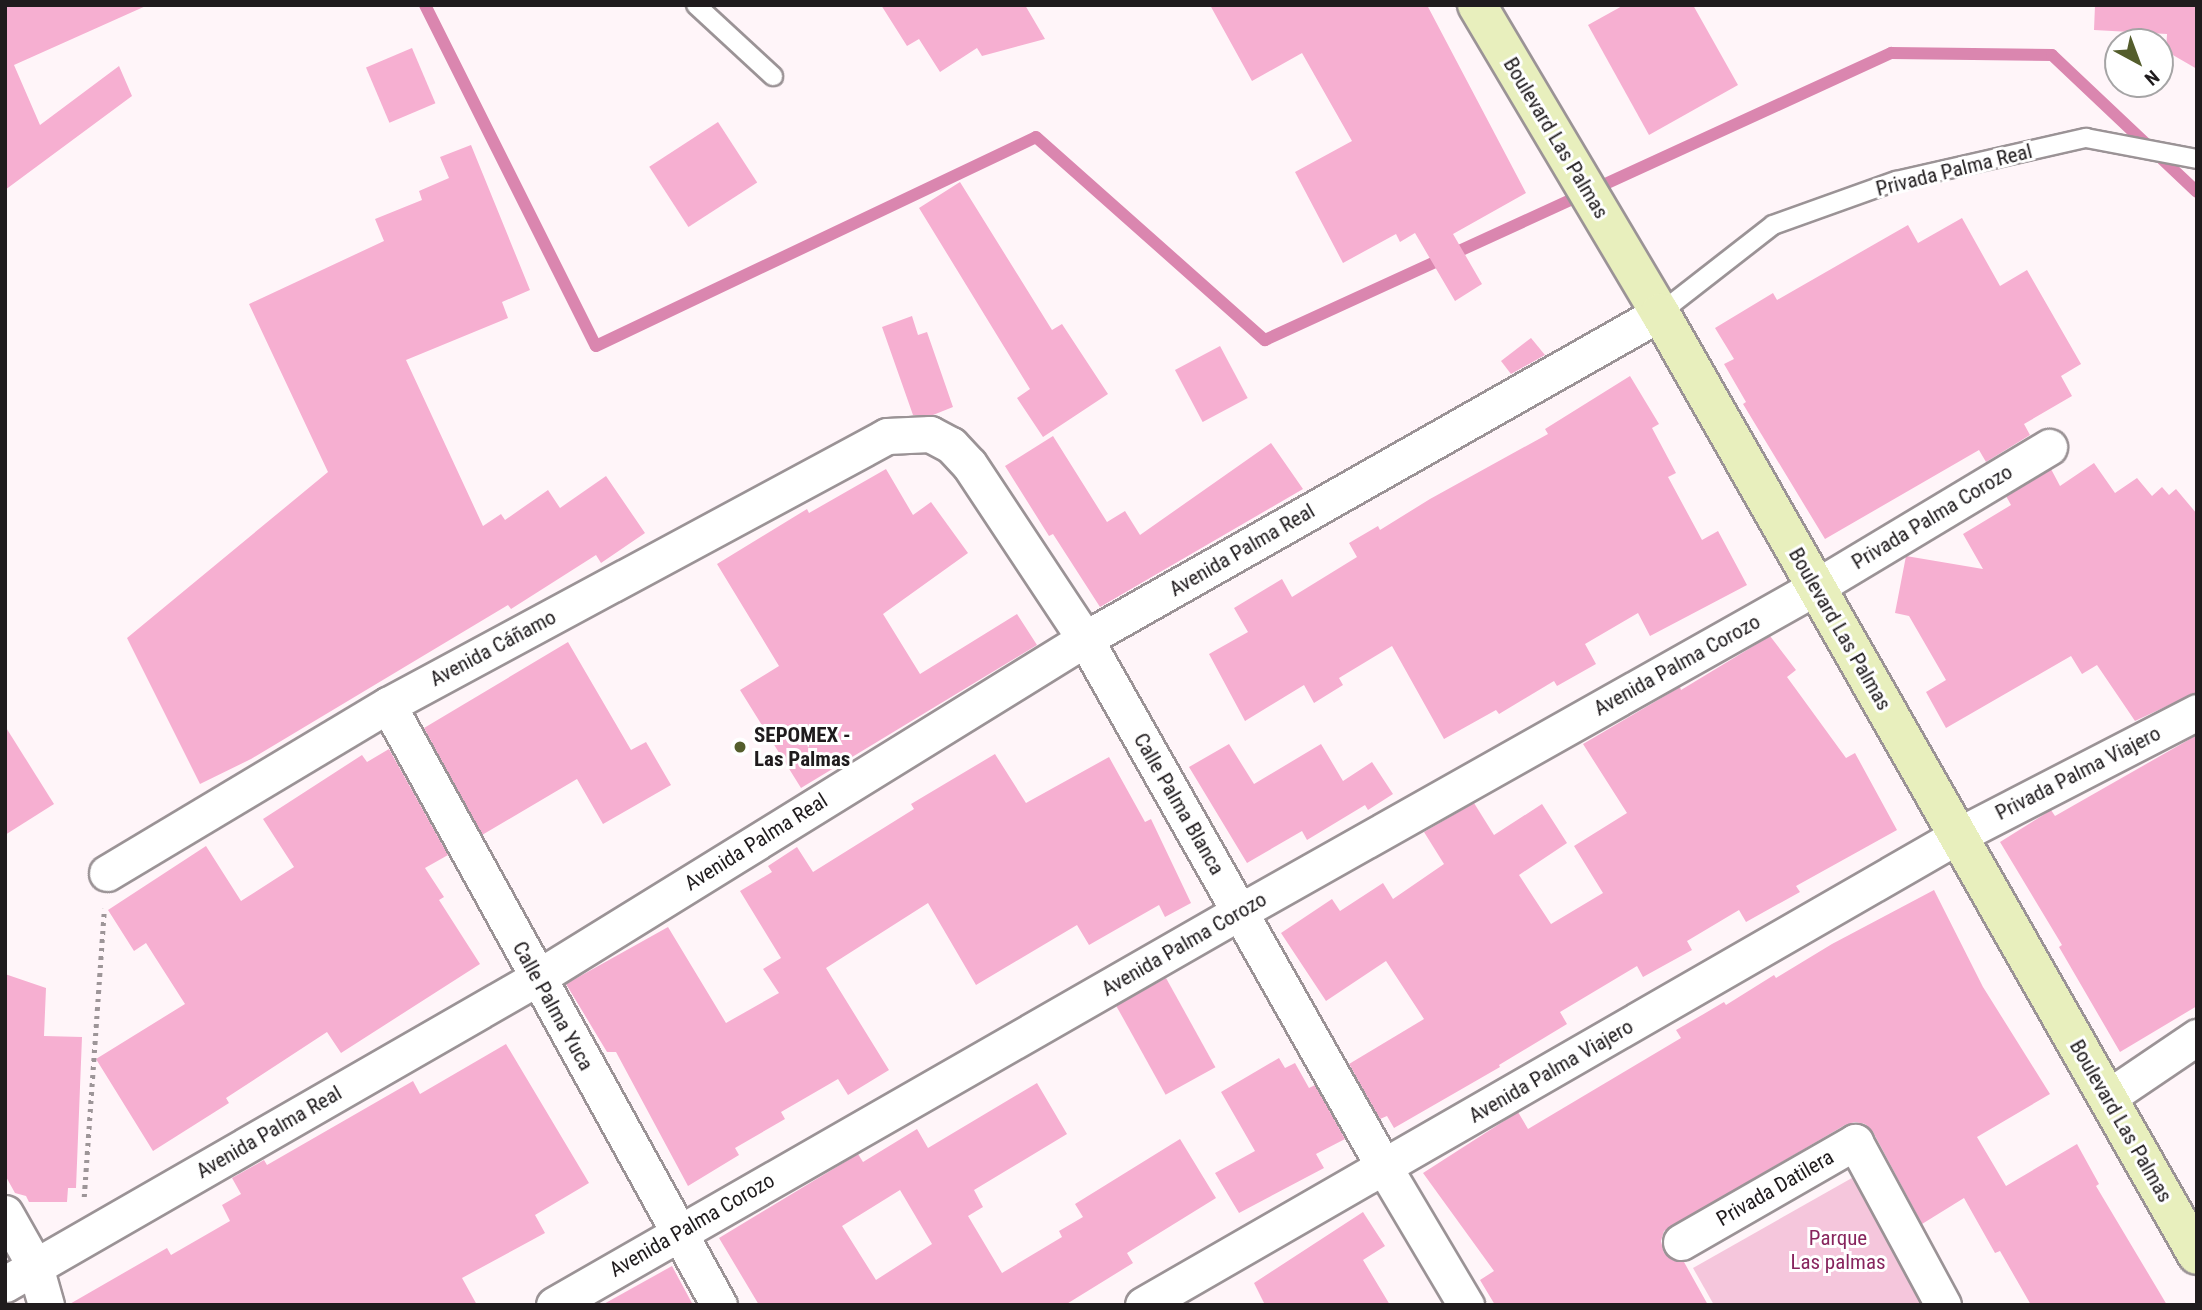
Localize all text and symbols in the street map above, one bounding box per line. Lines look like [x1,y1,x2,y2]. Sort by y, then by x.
north arrow [2104,28,2174,98]
street label: Boulevard Las Palmas [1498,53,1614,223]
text: N [2140,65,2164,90]
street label: Privada Palma Real [1873,138,2035,202]
street label: Privada Palma Corozo [1847,459,2017,575]
street label: Avenida Palma Real [1165,498,1319,602]
street label: Boulevard Las Palmas [1783,543,1897,715]
street label: Avenida Cáñamo [426,604,560,692]
street label: Avenida Palma Corozo [1589,609,1765,721]
street label: Privada Palma Viajero [1991,720,2165,826]
place label: SEPOMEX - Las Palmas [754,722,851,772]
street label: Calle Palma Blanca [1128,729,1230,879]
marker: SEPOMEX - Las Palmas [732,739,748,755]
street label: Avenida Palma Real [680,788,832,896]
street label: Avenida Palma Corozo [1097,887,1271,1001]
street label: Calle Palma Yuca [507,937,599,1075]
street label: Avenida Palma Viajero [1464,1014,1638,1128]
street label: Boulevard Las Palmas [2064,1035,2178,1207]
street label: Avenida Palma Real [192,1080,346,1184]
street label: Privada Datilera [1712,1144,1838,1232]
street label: Avenida Palma Corozo [605,1168,779,1282]
park label: Parque Las palmas [1790,1225,1886,1275]

